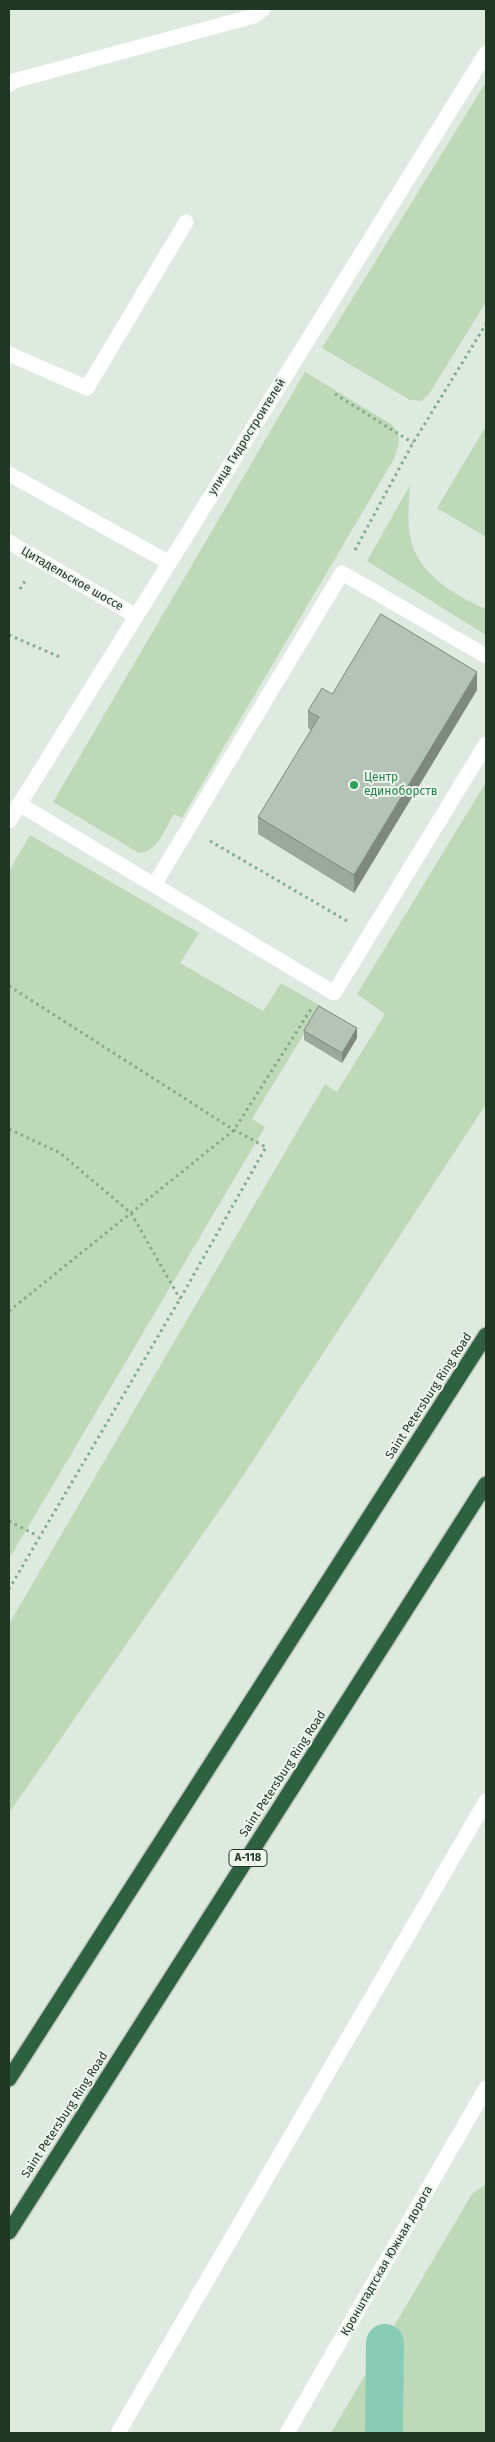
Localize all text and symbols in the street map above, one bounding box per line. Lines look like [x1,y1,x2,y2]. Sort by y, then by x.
street label: улица Гидростроителей [205,376,289,498]
street label: Цитадельское шоссе [18,544,126,614]
place label: Центр единоборств [364,771,437,799]
marker: Центр единоборств [348,779,360,791]
street label: Saint Petersburg Ring Road [383,1330,475,1462]
street label: Saint Petersburg Ring Road [237,1708,329,1840]
road number: А-118 [229,1850,267,1866]
street label: Saint Petersburg Ring Road [19,2049,111,2181]
street label: Кронштадтская Южная дорога [338,2183,436,2339]

